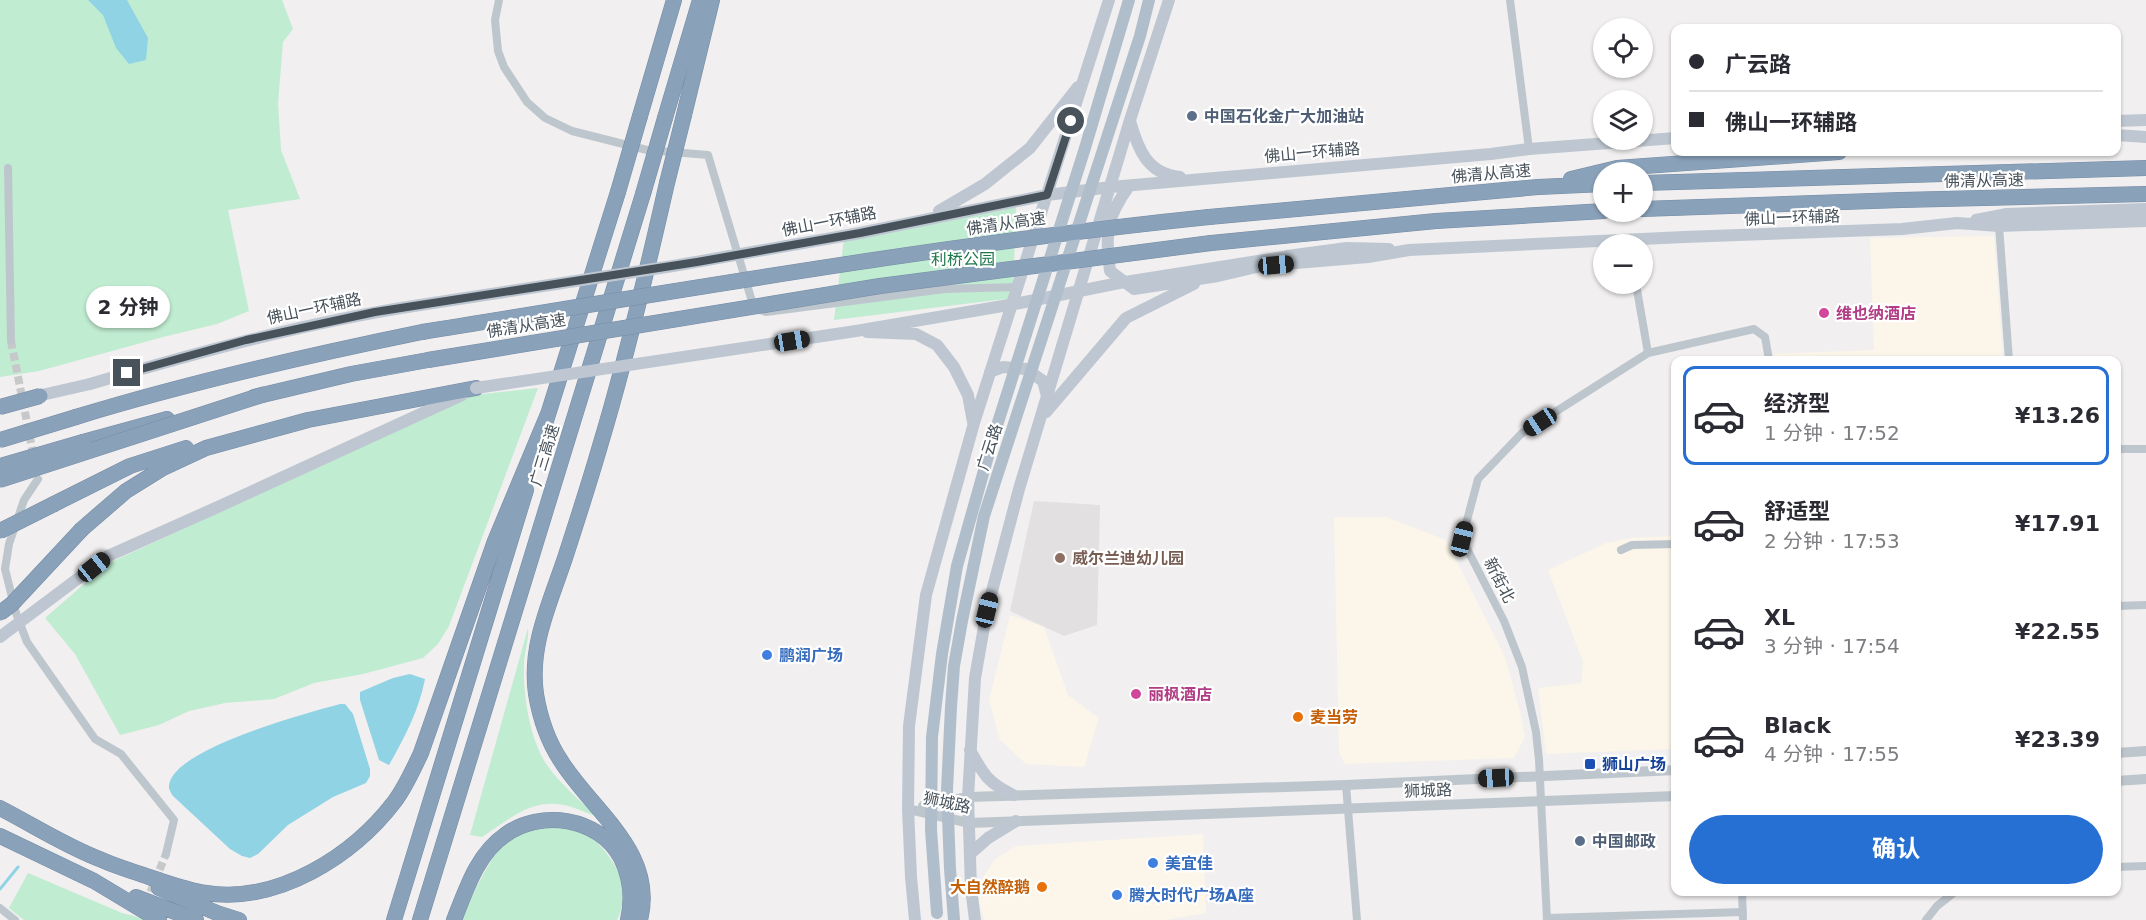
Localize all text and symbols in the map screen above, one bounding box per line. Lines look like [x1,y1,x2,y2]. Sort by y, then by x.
map controls [1593,18,1653,294]
button: locate [1593,18,1653,78]
text: 广云路 [1725,52,1791,77]
button: layers [1593,90,1653,150]
route start [1057,107,1084,134]
place label: 中国石化金广大加油站 [1204,107,1364,126]
marker: 中国石化金广大加油站 [1185,109,1199,123]
text: 佛山一环辅路 [1725,110,1857,135]
street label: 佛山一环辅路 [1263,139,1361,166]
street label: 佛清从高速 [1450,161,1532,186]
button: + [1593,162,1653,222]
street label: 佛清从高速 [1944,170,2024,191]
street label: 佛山一环辅路 [780,203,878,240]
street label: 佛山一环辅路 [1744,206,1840,229]
street label: 佛清从高速 [965,209,1047,238]
button: − [1593,234,1653,294]
park label: 利桥公园 [931,250,995,269]
car [1257,254,1295,276]
callout: 2 分钟 [85,286,169,328]
street label: 佛山一环辅路 [265,289,363,328]
text: 2 分钟 [98,295,158,319]
place label: 维也纳酒店 [1836,304,1916,323]
marker: 维也纳酒店 [1817,306,1831,320]
street label: 佛清从高速 [485,310,567,341]
car [773,329,811,353]
route end [113,359,140,386]
icon: car [1692,389,1746,443]
text: 经济型 [1764,391,1830,416]
text: ¥13.26 [2015,403,2100,428]
car [1520,405,1560,439]
street label: 广云路 [973,421,1006,473]
text: 1 分钟 · 17:52 [1764,421,1900,445]
street label: 广三高速 [526,422,563,489]
icon: car [1692,497,1746,551]
text: 舒适型 [1764,499,1830,524]
text: ¥17.91 [2015,511,2100,536]
car [1449,519,1475,559]
text: 2 分钟 · 17:53 [1764,529,1900,553]
car [74,549,114,585]
place label: 威尔兰迪幼儿园 [1072,549,1184,568]
marker: 威尔兰迪幼儿园 [1053,551,1067,565]
street label: 新街北 [1480,555,1519,606]
car [974,590,1000,630]
icon: car [1692,605,1746,659]
text: XL [1764,605,1795,630]
text: ¥22.55 [2015,619,2100,644]
text: 3 分钟 · 17:54 [1764,634,1900,658]
place label: 鹏润广场 [779,646,843,665]
marker: 鹏润广场 [760,648,774,662]
place label: 丽枫酒店 [1148,685,1212,704]
marker: 丽枫酒店 [1129,687,1143,701]
place label: 麦当劳 [1310,708,1358,727]
marker: 麦当劳 [1291,710,1305,724]
icon: car [1692,713,1746,767]
text: Black [1764,713,1831,738]
text: ¥23.39 [2015,727,2100,752]
text: 4 分钟 · 17:55 [1764,742,1900,766]
place label: 狮山广场 [1602,755,1666,774]
marker: 狮山广场 [1583,757,1597,771]
car [1478,768,1514,788]
street label: 狮城路 [1404,780,1452,801]
street label: 狮城路 [921,788,972,817]
button: 确认 [1689,815,2103,884]
place label: 中国邮政 [1592,832,1656,851]
marker: 中国邮政 [1573,834,1587,848]
place label: 美宜佳 [1165,854,1213,873]
marker: 美宜佳 [1146,856,1160,870]
place label: 大自然醉鹅 [950,878,1030,897]
marker: 大自然醉鹅 [1035,880,1049,894]
place label: 腾大时代广场A座 [1129,886,1253,905]
marker: 腾大时代广场A座 [1110,888,1124,902]

